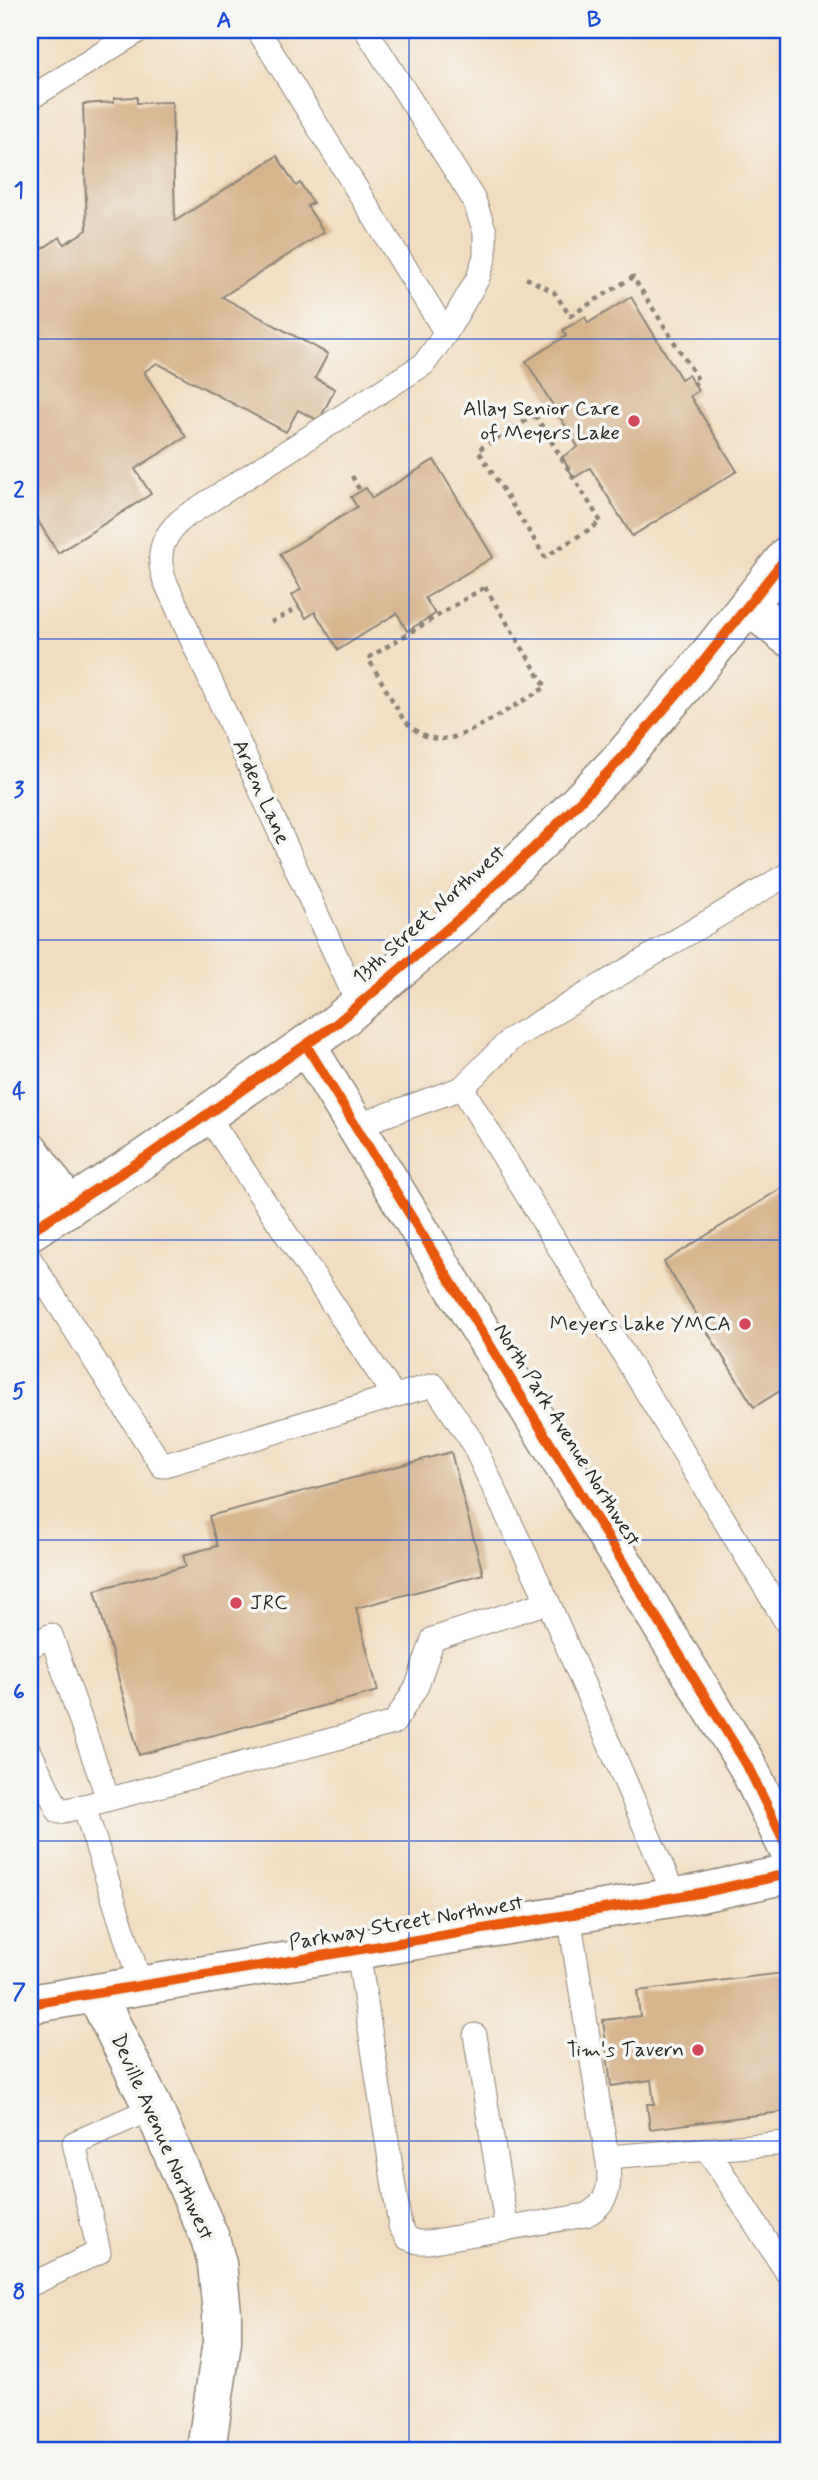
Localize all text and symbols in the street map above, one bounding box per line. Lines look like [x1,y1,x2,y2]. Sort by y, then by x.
text: A [216,6,232,36]
text: B [587,6,602,36]
text: 1 [14,176,24,206]
place label: Allay Senior Care of Meyers Lake [463,395,620,447]
marker: Allay Senior Care of Meyers Lake [626,413,642,429]
text: 2 [13,476,25,506]
street label: Arden Lane [225,735,297,849]
text: 3 [14,776,25,806]
street label: 13th Street Northwest [347,839,512,991]
text: 4 [12,1077,26,1107]
place label: Meyers Lake YMCA [550,1310,731,1338]
marker: Meyers Lake YMCA [737,1316,753,1332]
street label: North Park Avenue Northwest [487,1318,647,1552]
text: 5 [12,1377,26,1407]
place label: JRC [250,1589,288,1617]
marker: JRC [228,1595,244,1611]
text: 6 [13,1678,25,1708]
street label: Parkway Street Northwest [287,1889,526,1957]
text: 7 [12,1978,26,2008]
street label: Deville Avenue Northwest [104,2029,220,2245]
place label: Tim's Tavern [567,2036,684,2064]
marker: Tim's Tavern [690,2042,706,2058]
text: 8 [13,2278,25,2308]

